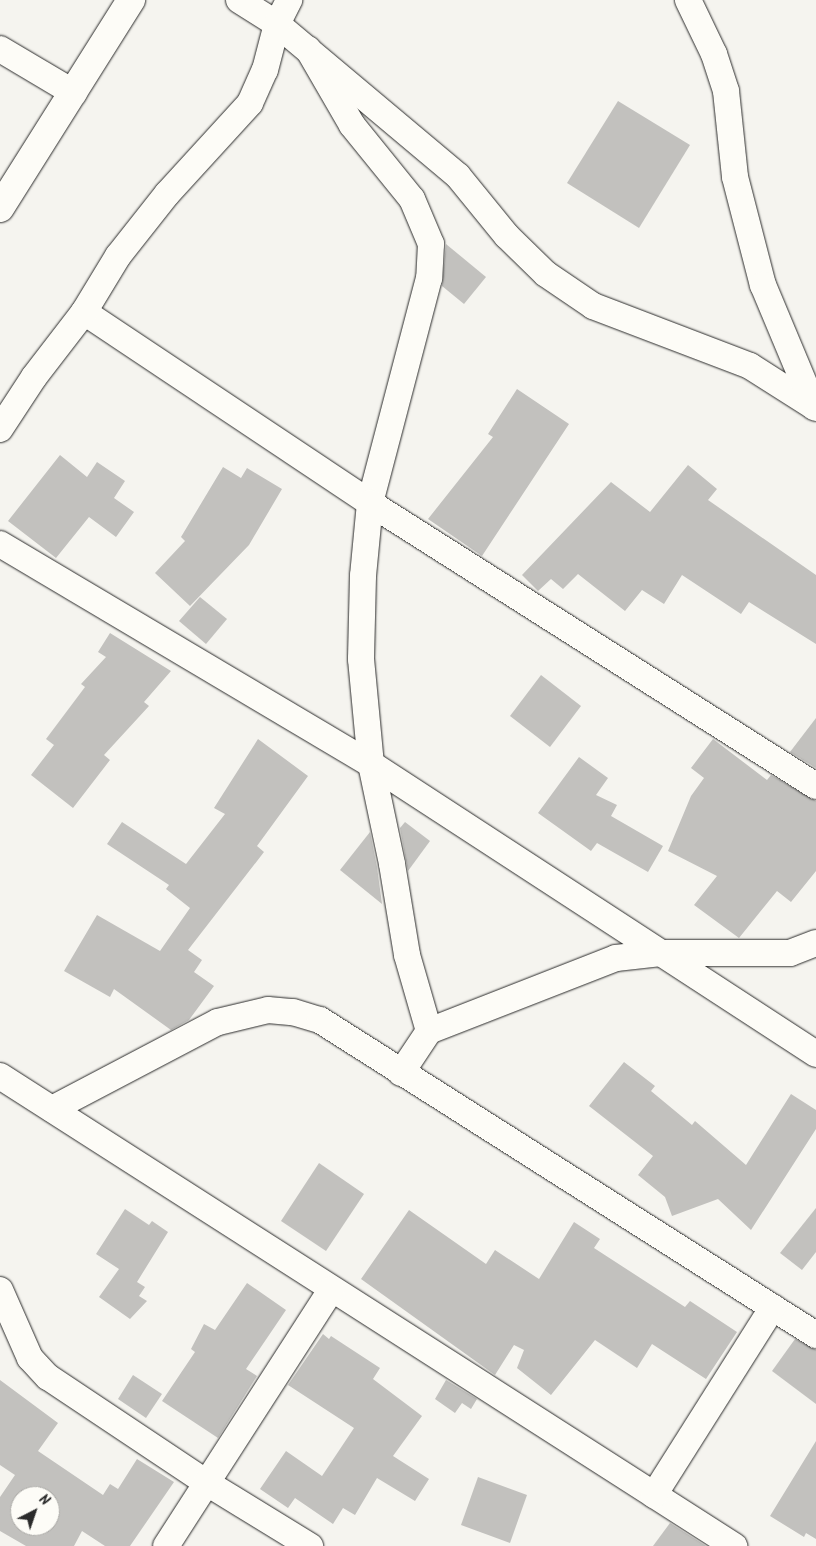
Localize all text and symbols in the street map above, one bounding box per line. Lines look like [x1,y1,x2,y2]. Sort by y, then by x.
north arrow [10,1486,60,1536]
text: N [34,1489,55,1512]

